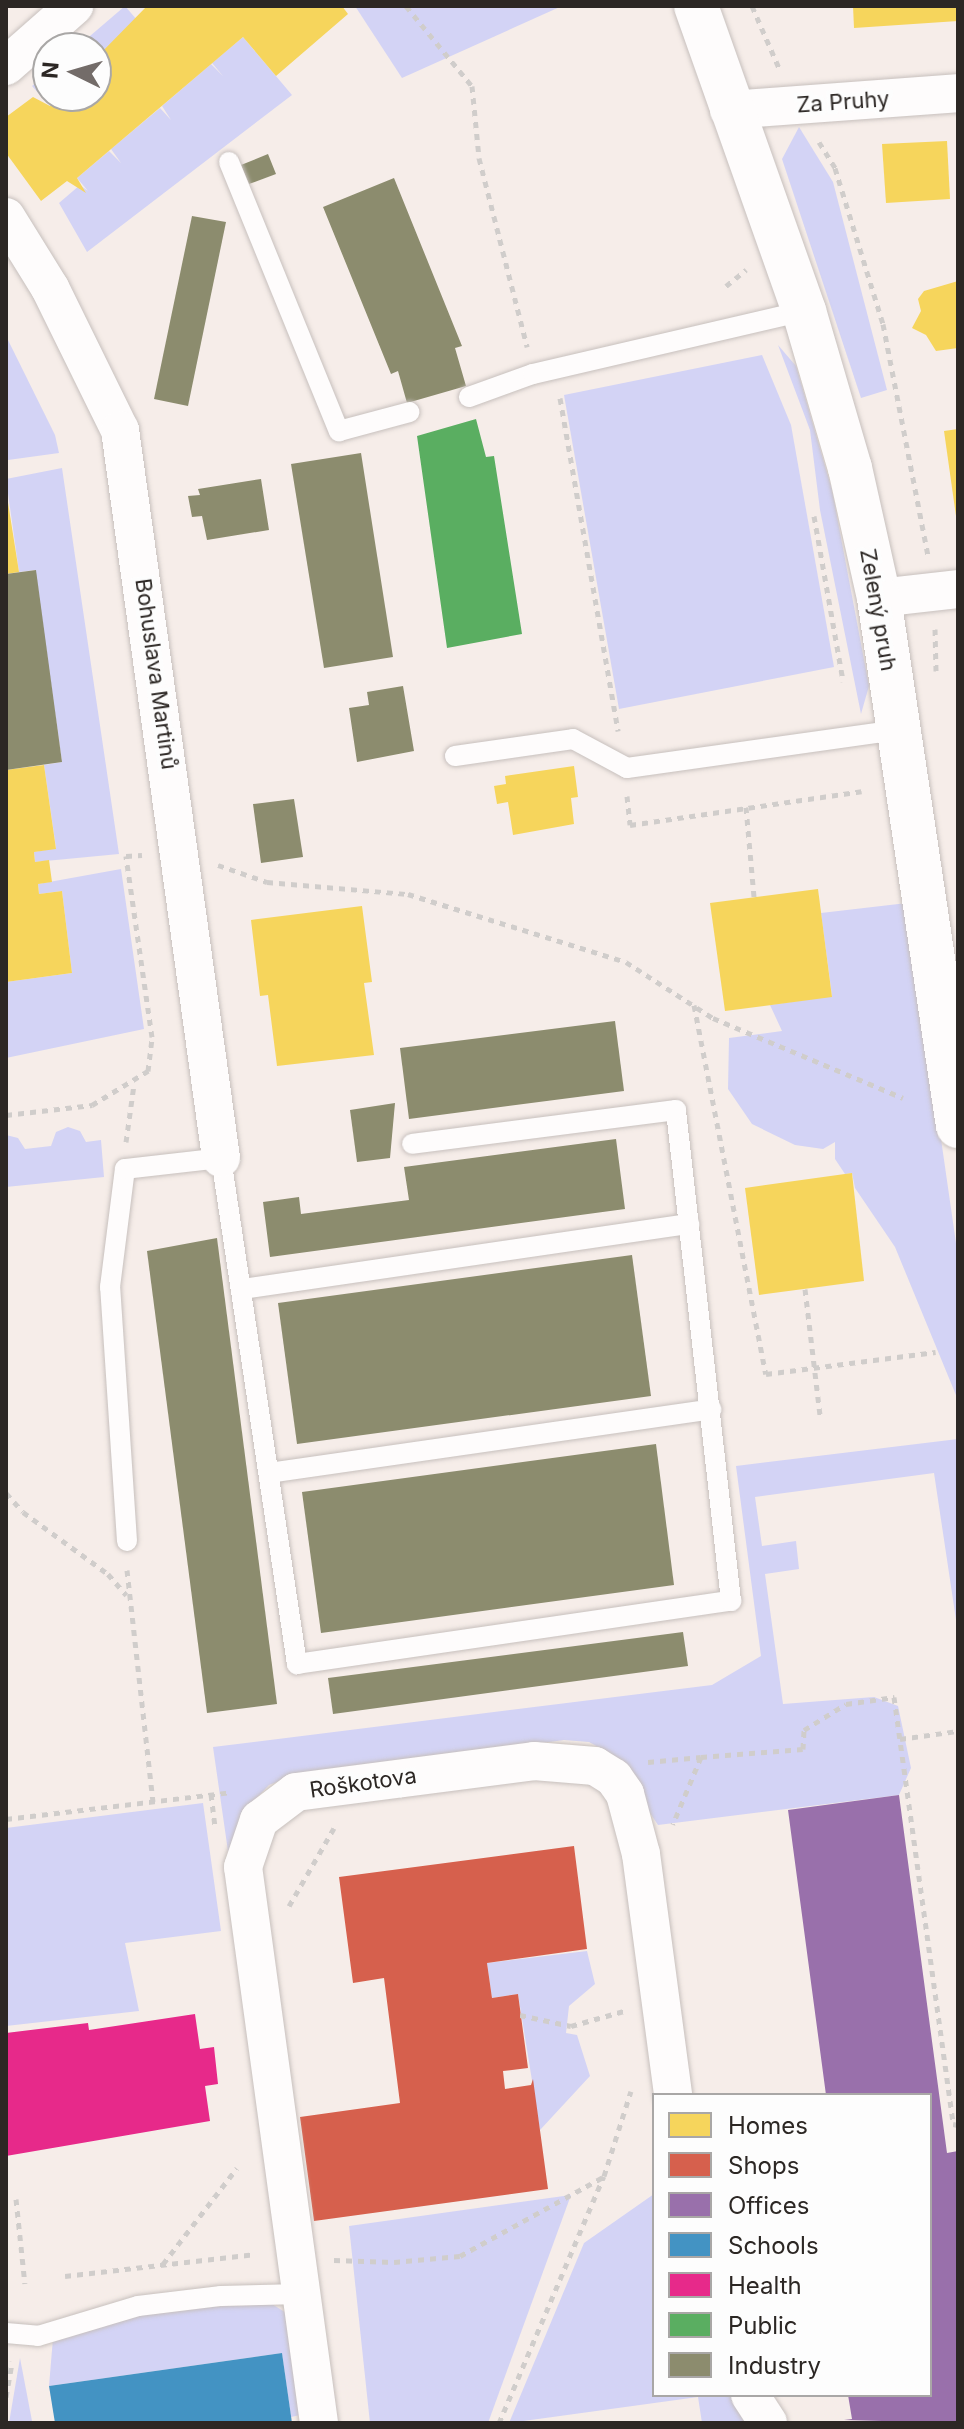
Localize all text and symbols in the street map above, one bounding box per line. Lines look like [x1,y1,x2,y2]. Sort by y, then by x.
north arrow [32,32,112,112]
text: N [36,61,64,80]
street label: Za Pruhy [796,86,890,118]
street label: Zelený pruh [854,547,902,673]
street label: Bohuslava Martinů [130,577,182,771]
street label: Roškotova [308,1762,418,1804]
legend [652,2093,932,2397]
text: Homes [728,2111,808,2140]
text: Shops [728,2151,799,2180]
text: Offices [728,2191,809,2220]
text: Schools [728,2231,819,2260]
text: Health [728,2271,802,2300]
text: Public [728,2311,798,2340]
text: Industry [728,2351,821,2380]

